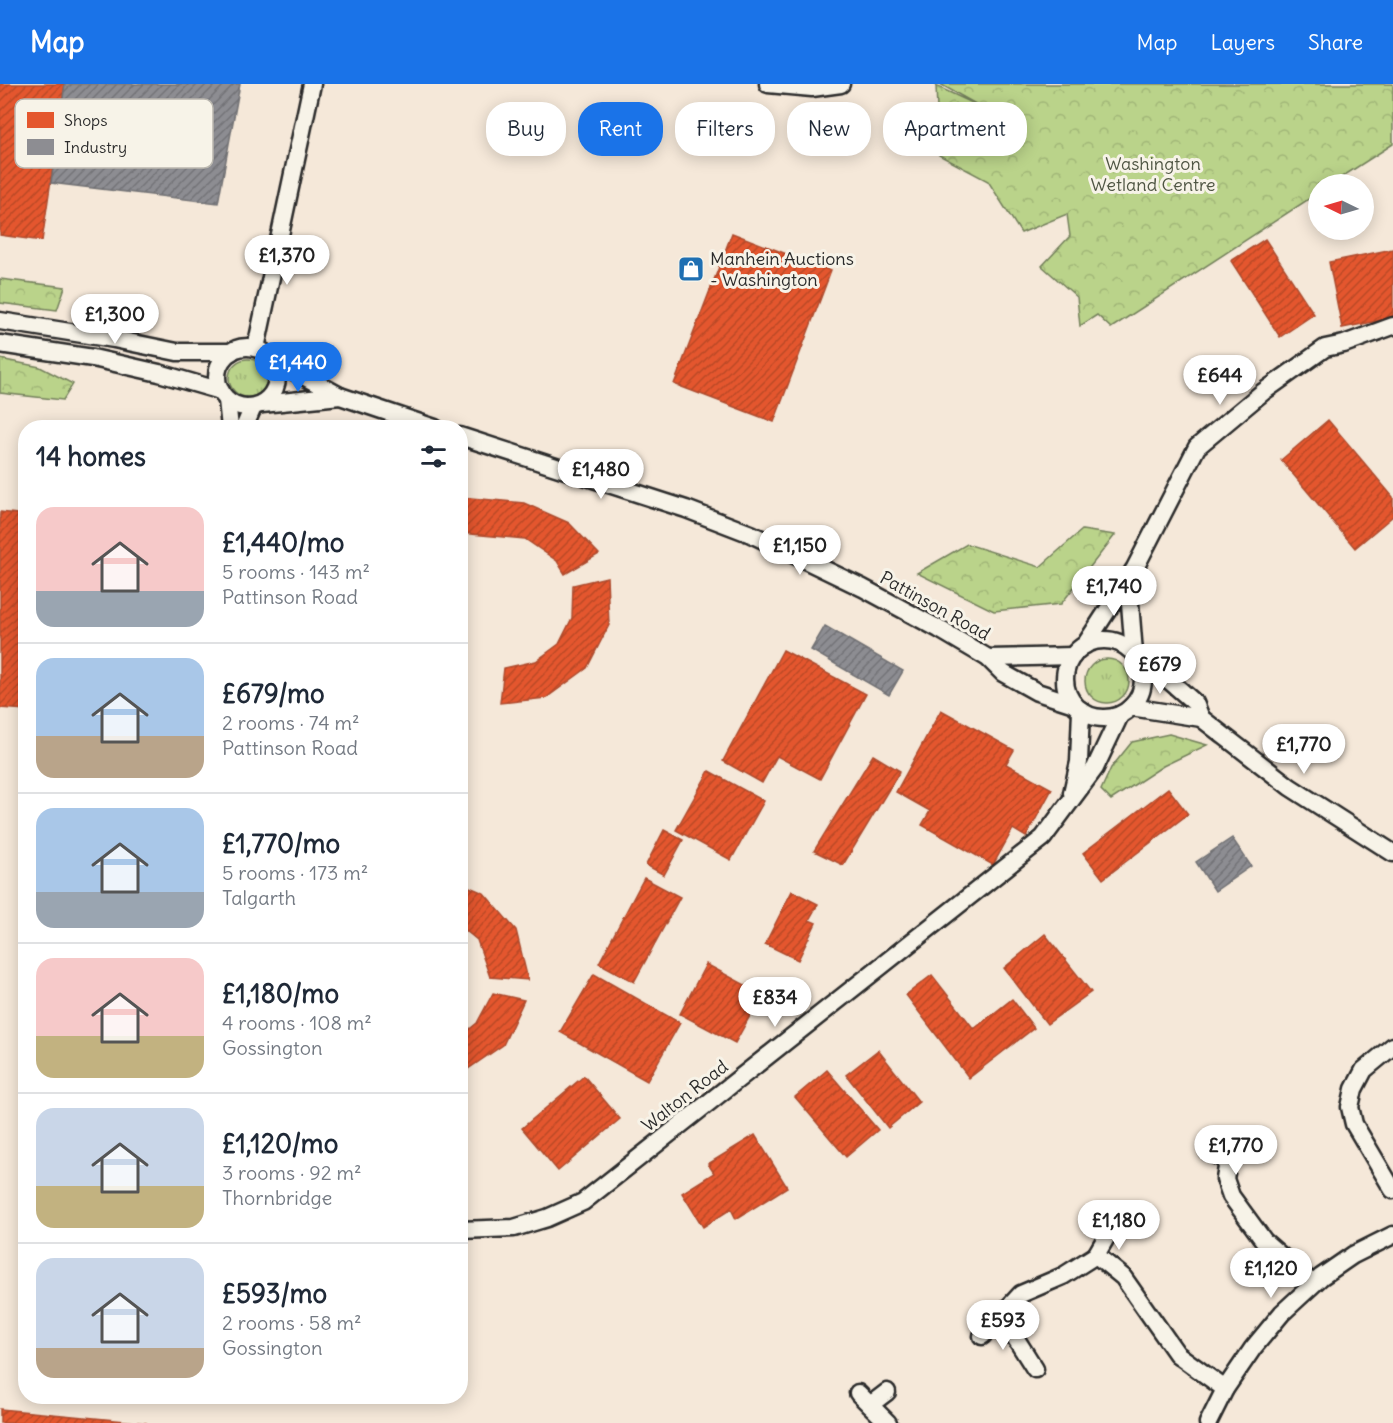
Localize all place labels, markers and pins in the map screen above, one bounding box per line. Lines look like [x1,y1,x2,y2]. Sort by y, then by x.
pin: £1,370 [238,235,336,286]
place label: Manhein Auctions - Washington [710,247,854,291]
shop icon: Manhein Auctions - Washington [676,254,706,284]
pin: £1,300 [66,294,164,345]
pin: £1,440 [249,342,347,393]
pin: £644 [1184,355,1256,406]
pin: £1,480 [552,449,650,500]
pin: £1,150 [751,525,849,576]
pin: £1,740 [1065,566,1163,617]
pin: £679 [1124,644,1196,695]
pin: £1,770 [1255,724,1353,775]
pin: £834 [739,977,811,1028]
pin: £1,770 [1187,1125,1285,1176]
pin: £1,180 [1070,1200,1168,1251]
pin: £1,120 [1222,1248,1320,1299]
pin: £593 [967,1300,1039,1351]

